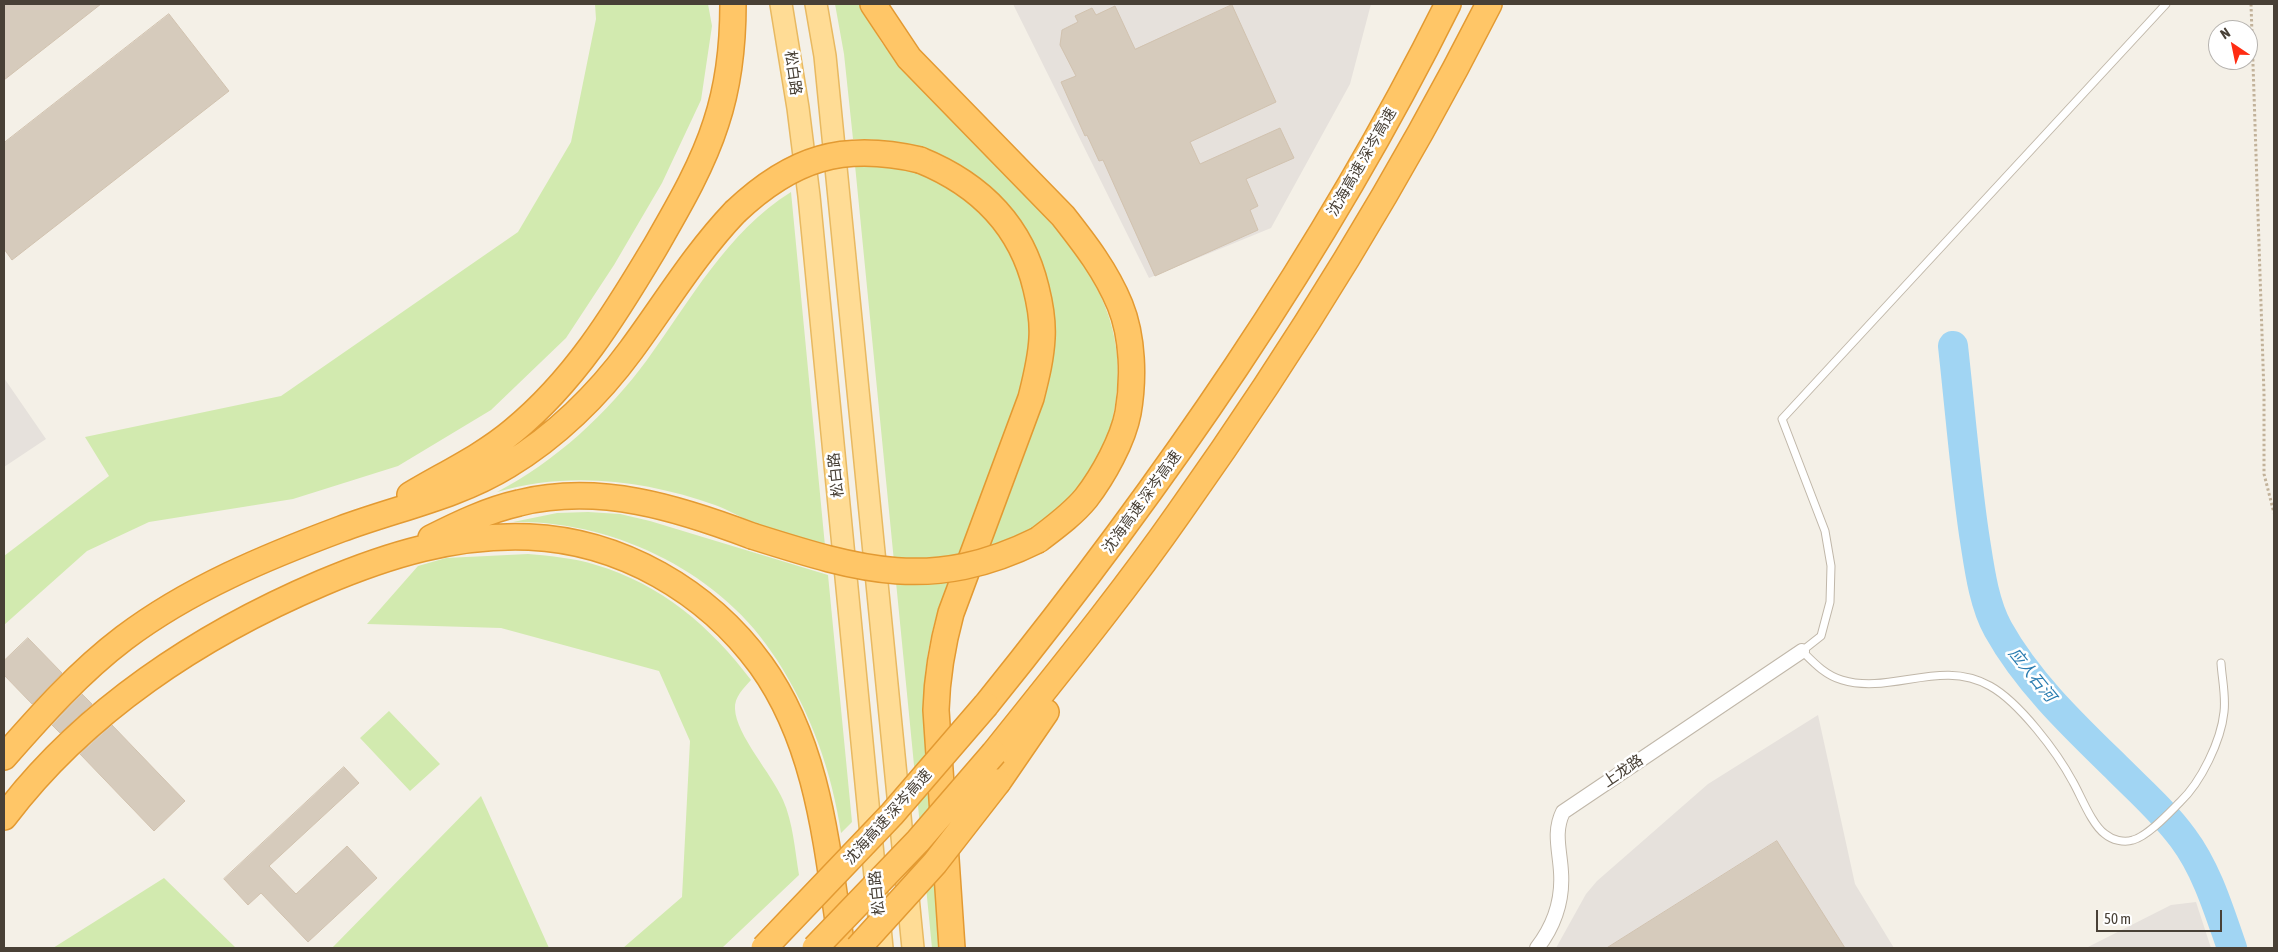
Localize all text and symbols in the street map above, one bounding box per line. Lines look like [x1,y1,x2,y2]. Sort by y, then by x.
north arrow [2208,20,2258,70]
text: N [2217,24,2233,42]
street label: 松白路 [781,49,805,97]
street label: 沈海高速 深岑高速 [1324,105,1400,219]
street label: 沈海高速 深岑高速 [1099,447,1185,557]
street label: 松白路 [825,452,847,498]
water label: 应人石河 [2004,644,2060,706]
street label: 上龙路 [1599,751,1647,791]
street label: 沈海高速 深岑高速 [840,766,936,868]
street label: 松白路 [866,870,888,916]
scale bar [2098,900,2224,932]
text: 50 m [2104,910,2131,927]

